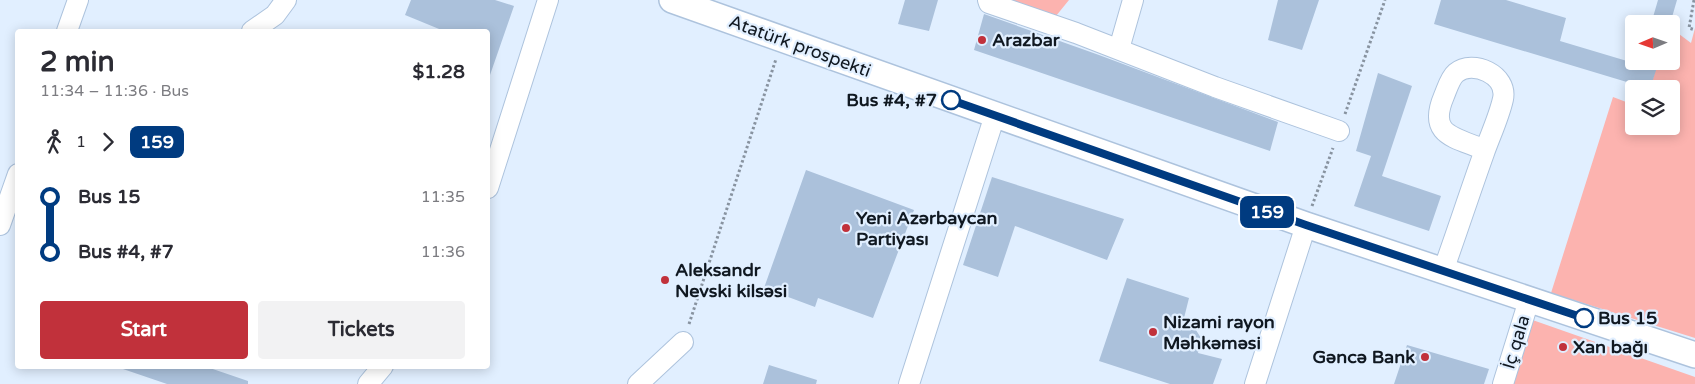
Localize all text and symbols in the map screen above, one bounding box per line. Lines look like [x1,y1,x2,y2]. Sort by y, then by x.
street label: Atatürk prospekti [726,10,874,82]
north arrow [1625,15,1680,70]
map controls [1625,15,1680,135]
place label: Arazbar [992,29,1061,51]
marker: Arazbar [976,34,988,46]
text: 2 min [40,45,115,79]
text: $1.28 [413,61,465,83]
button: layers [1625,80,1680,135]
text: 11:34 – 11:36 · Bus [40,81,189,101]
place label: Bus #4, #7 [846,89,937,111]
marker: Bus #4, #7 [941,90,961,110]
icon: walk [40,128,68,156]
icon: forward [94,128,122,156]
text: 159 [140,131,174,153]
text: 1 [76,132,86,152]
text: Bus 15 [78,186,141,208]
text: 11:35 [421,187,465,207]
line badge: 159 [1238,196,1296,228]
text: 159 [1250,201,1284,223]
place label: Yeni Azərbaycan Partiyası [856,207,997,250]
marker: Yeni Azərbaycan Partiyası [840,222,852,234]
text: Bus #4, #7 [78,241,174,263]
text: 11:36 [421,242,465,262]
place label: Aleksandr Nevski kilsəsi [675,259,787,302]
marker: Aleksandr Nevski kilsəsi [659,274,671,286]
button: Start [40,301,248,359]
button: Tickets [258,301,465,359]
place label: Bus 15 [1598,307,1657,329]
marker: Bus 15 [1574,308,1594,328]
place label: Nizami rayon Məhkəməsi [1163,311,1275,354]
street label: İç qala [1497,312,1535,372]
marker: Nizami rayon Məhkəməsi [1147,326,1159,338]
place label: Xan bağı [1573,336,1648,358]
marker: Xan bağı [1557,341,1569,353]
place label: Gəncə Bank [1312,346,1415,368]
marker: Gəncə Bank [1419,351,1431,363]

